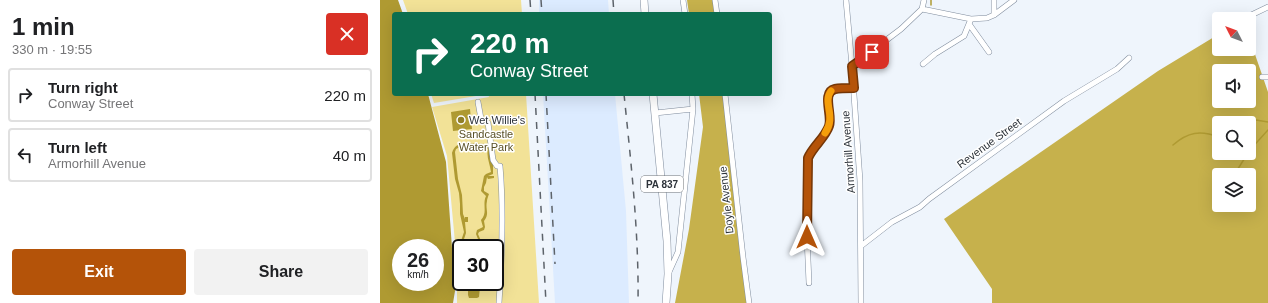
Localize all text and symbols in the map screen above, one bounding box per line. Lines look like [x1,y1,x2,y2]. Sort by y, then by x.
north arrow [1212,12,1256,56]
map controls [1212,12,1256,212]
text: 1 min [12,13,75,40]
button: close [326,13,368,55]
icon: right [404,28,456,80]
text: 220 m [470,28,549,59]
pin [855,35,889,69]
icon: arrive [861,41,883,63]
text: 330 m · 19:55 [12,42,92,57]
text: Conway Street [470,61,588,81]
button: sound [1212,64,1256,108]
text: Turn right [48,79,118,96]
icon: right [14,84,36,106]
text: 220 m [324,87,366,104]
text: Conway Street [48,96,133,111]
street label: Armorhill Avenue [839,110,857,194]
place label: Wet Willie's [469,114,526,126]
marker: Wet Willie's [456,115,466,125]
street label: Revenue Street [955,116,1023,170]
button: search [1212,116,1256,160]
park label: Sandcastle Water Park [459,128,514,153]
text: Turn left [48,139,107,156]
icon: left [14,144,36,166]
text: 40 m [333,147,366,164]
text: Armorhill Avenue [48,156,146,171]
street label: Doyle Avenue [716,166,736,234]
button: layers [1212,168,1256,212]
road number: PA 837 [641,176,683,192]
position arrow [786,216,828,258]
speed limit sign: 30 [452,239,504,291]
button: Exit [12,249,186,295]
button: Share [194,249,368,295]
text: 26 [407,249,429,271]
text: km/h [407,269,429,280]

